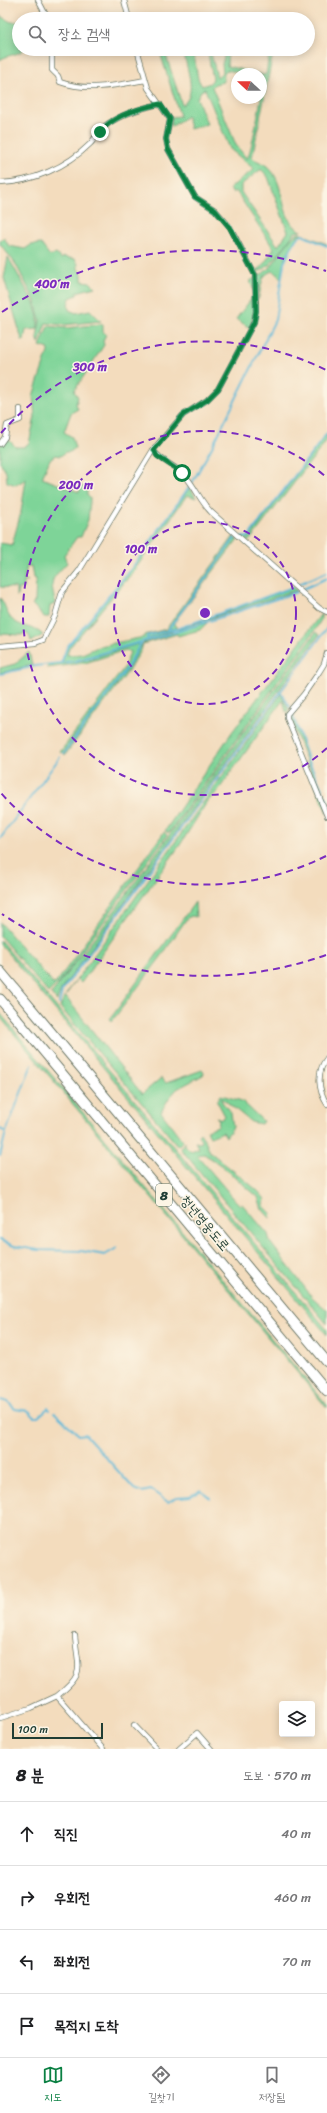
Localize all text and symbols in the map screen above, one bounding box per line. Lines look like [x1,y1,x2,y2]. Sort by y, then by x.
search box [12,12,315,56]
text: 장소 검색 [58,21,110,47]
icon: search [26,23,48,45]
north arrow [231,68,267,104]
route end [91,123,109,141]
text: 400 m [33,273,70,295]
text: 300 m [72,356,108,378]
route start [173,464,191,482]
text: 200 m [58,474,94,496]
text: 100 m [125,538,158,560]
centre of rings [198,606,212,620]
road number: 8 [156,1184,172,1206]
street label: 청년영웅도로 [174,1189,236,1257]
map controls [279,1701,315,1737]
button: layers [279,1701,315,1737]
text: 100 m [18,1720,48,1739]
scale bar [12,1721,103,1740]
text: 8 분 [16,1760,44,1790]
text: 도보 · 570 m [243,1764,311,1787]
text: 직진 [54,1821,78,1847]
text: 40 m [281,1822,311,1845]
icon: ahead [16,1823,38,1845]
text: 우회전 [54,1885,90,1911]
text: 460 m [274,1886,311,1909]
icon: right [16,1887,38,1909]
text: 좌회전 [54,1949,90,1975]
text: 70 m [282,1950,311,1973]
icon: left [16,1951,38,1973]
text: 목적지 도착 [54,2013,118,2039]
icon: arrive [16,2015,38,2037]
tab: 지도 [42,2064,64,2107]
tab: 길찾기 [148,2064,174,2107]
tab: 저장됨 [258,2064,285,2107]

